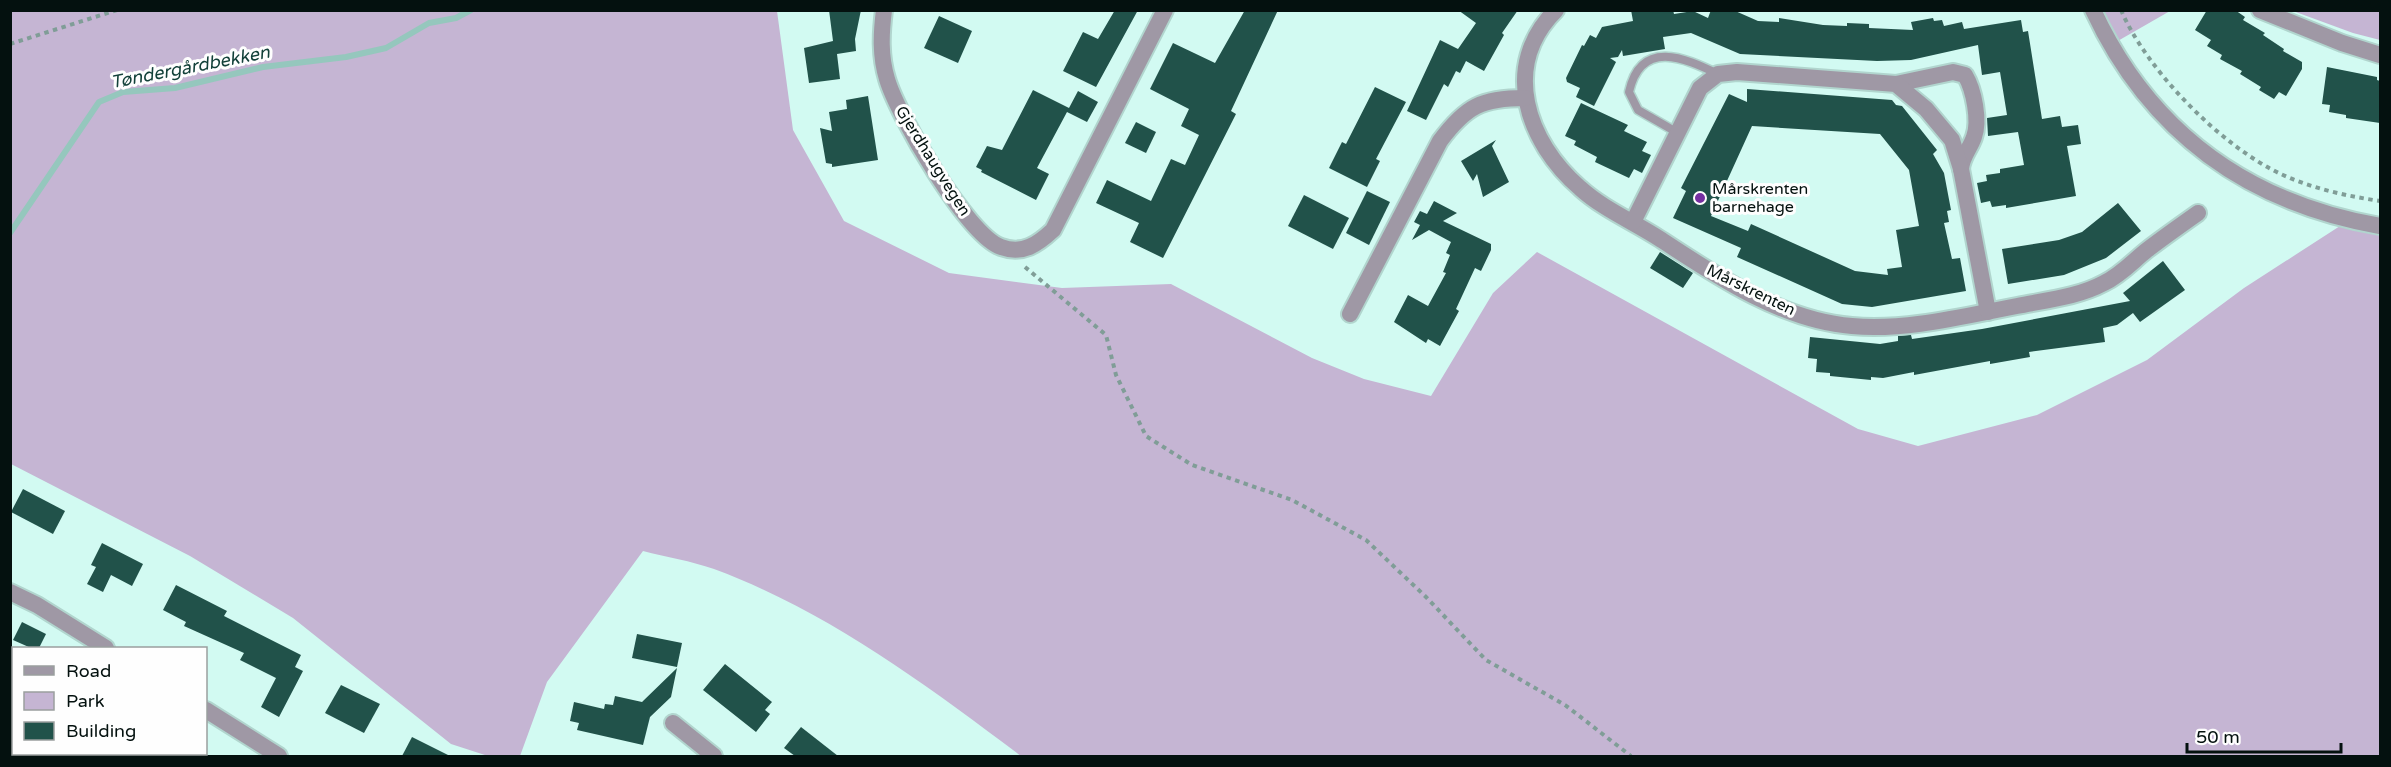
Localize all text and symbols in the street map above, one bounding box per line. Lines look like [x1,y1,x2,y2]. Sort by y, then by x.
water label: Tøndergårdbekken [109,41,272,93]
street label: Gjerdhaugvegen [891,102,975,220]
place label: Mårskrenten barnehage [1712,179,1808,217]
marker: Mårskrenten barnehage [1693,191,1707,205]
street label: Mårskrenten [1703,260,1799,320]
legend [12,647,207,755]
text: Road [66,660,111,682]
text: Park [66,690,105,712]
scale bar [2187,716,2342,754]
text: Building [66,720,136,742]
text: 50 m [2196,726,2240,748]

